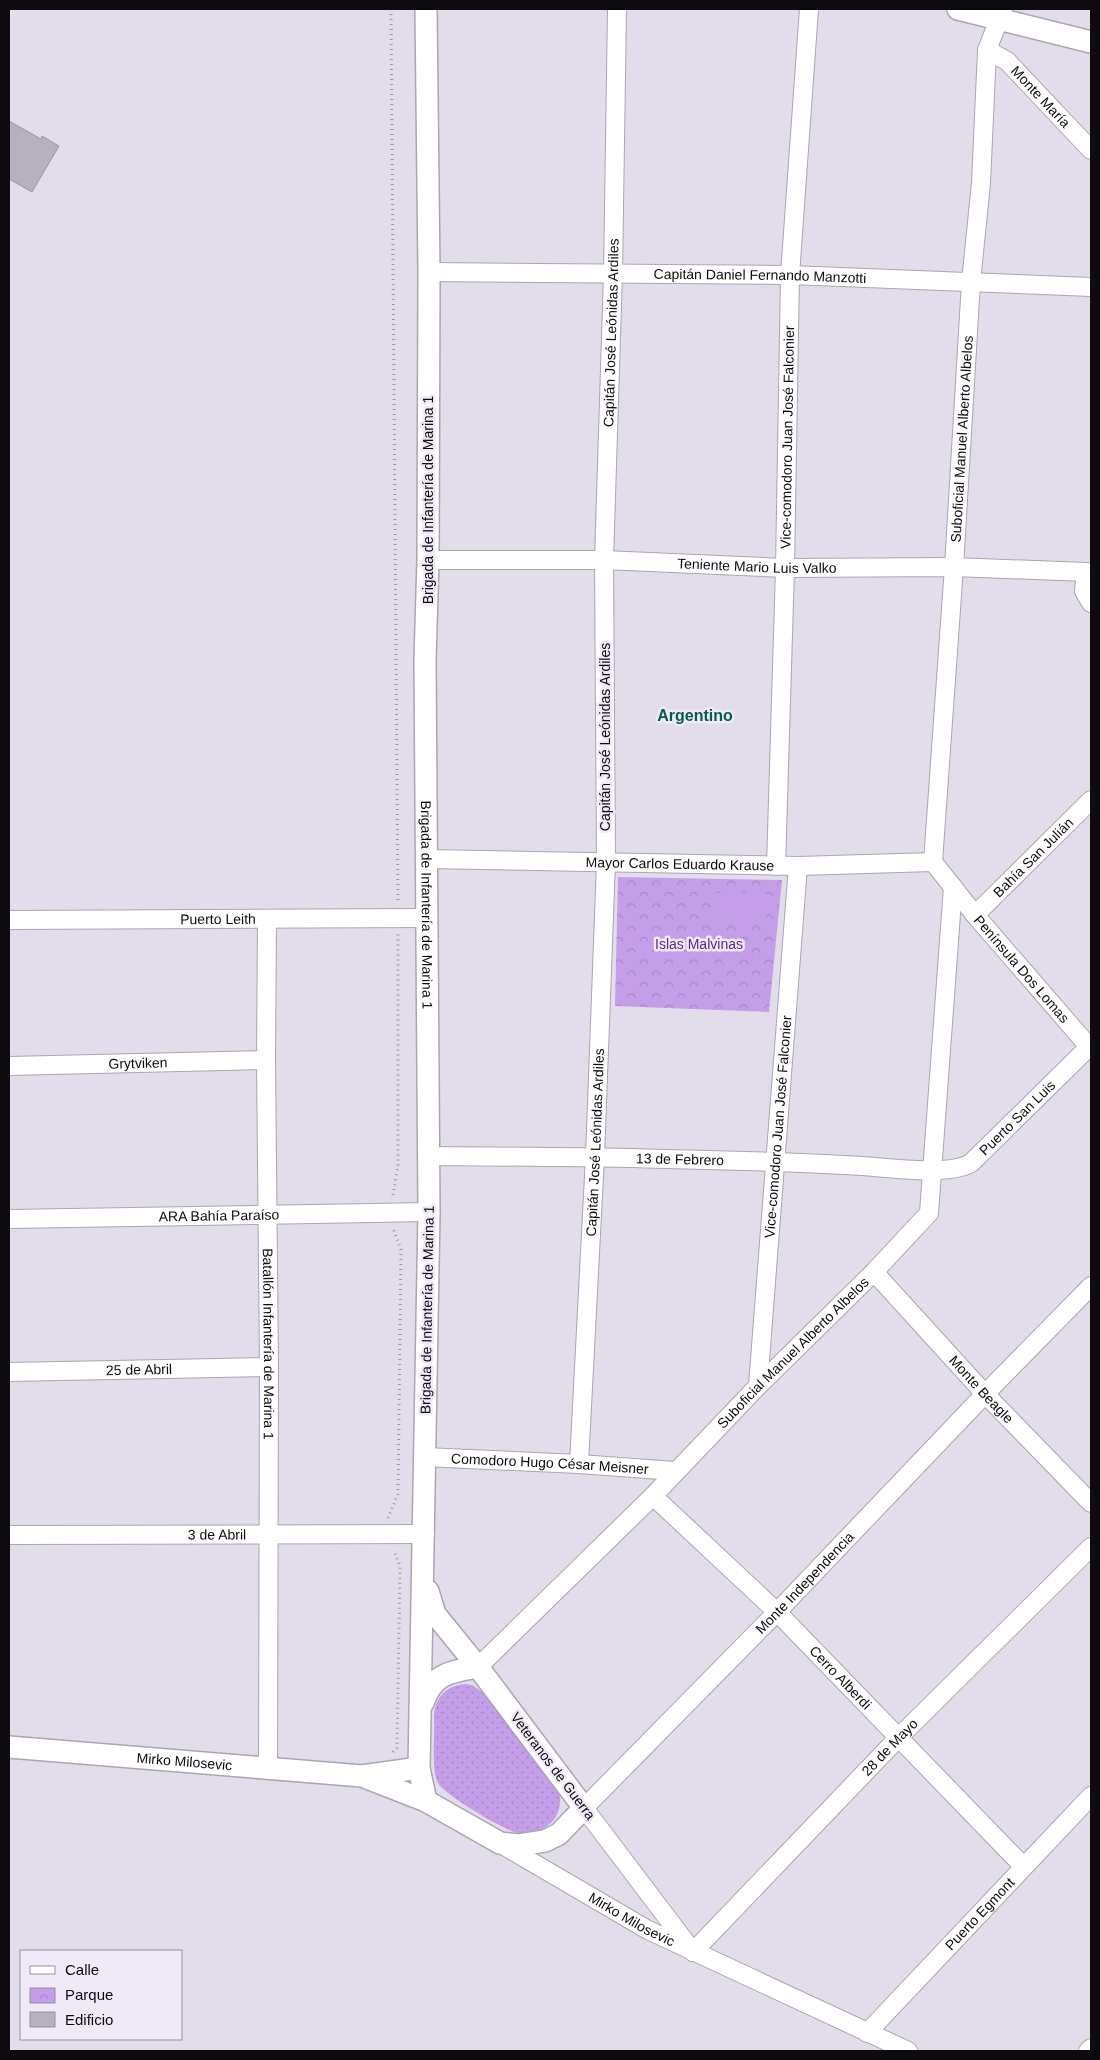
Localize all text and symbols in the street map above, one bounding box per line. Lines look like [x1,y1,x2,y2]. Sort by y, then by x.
street label: Monte María [1008,63,1074,131]
street label: Capitán José Leónidas Ardiles [600,238,622,427]
street label: Capitán Daniel Fernando Manzotti [654,266,867,286]
street label: Vice-comodoro Juan José Falconier [777,325,797,549]
street label: Suboficial Manuel Alberto Albelos [947,335,976,543]
street label: Brigada de Infantería de Marina 1 [420,395,436,604]
street label: Teniente Mario Luis Valko [677,555,837,576]
street label: Capitán José Leónidas Ardiles [597,643,613,831]
district label: Argentino [657,707,733,724]
street label: Brigada de Infantería de Marina 1 [418,800,436,1010]
street label: Bahía San Julián [990,814,1076,900]
street label: Mayor Carlos Eduardo Krause [586,854,775,874]
street label: Puerto Leith [180,911,256,927]
street label: Península Dos Lomas [971,912,1073,1026]
park label: Islas Malvinas [655,936,743,952]
street label: Vice-comodoro Juan José Falconier [761,1014,795,1239]
street label: Capitán José Leónidas Ardiles [583,1048,607,1237]
street label: Grytviken [108,1054,168,1072]
street label: Puerto San Luis [976,1077,1058,1158]
street label: 13 de Febrero [636,1150,724,1168]
street label: Brigada de Infantería de Marina 1 [417,1205,437,1414]
street label: ARA Bahía Paraíso [158,1206,280,1225]
street label: Batallón Infantería de Marina 1 [260,1248,277,1440]
street label: Suboficial Manuel Alberto Albelos [714,1274,872,1432]
street label: Monte Beagle [946,1352,1017,1426]
street label: 25 de Abril [106,1361,172,1378]
street label: Comodoro Hugo César Meisner [451,1450,650,1477]
street label: 3 de Abril [188,1526,246,1543]
street label: Monte Independencia [752,1528,857,1637]
street label: Cerro Alberdi [806,1643,875,1712]
street label: Veteranos de Guerra [507,1709,599,1823]
street label: 28 de Mayo [858,1715,921,1779]
street label: Mirko Milosevic [136,1750,233,1773]
street label: Puerto Egmont [942,1874,1018,1953]
street label: Mirko Milosevic [586,1889,677,1949]
legend [20,1950,182,2040]
text: Calle [65,1961,99,1978]
text: Parque [65,1986,113,2003]
text: Edificio [65,2011,113,2028]

